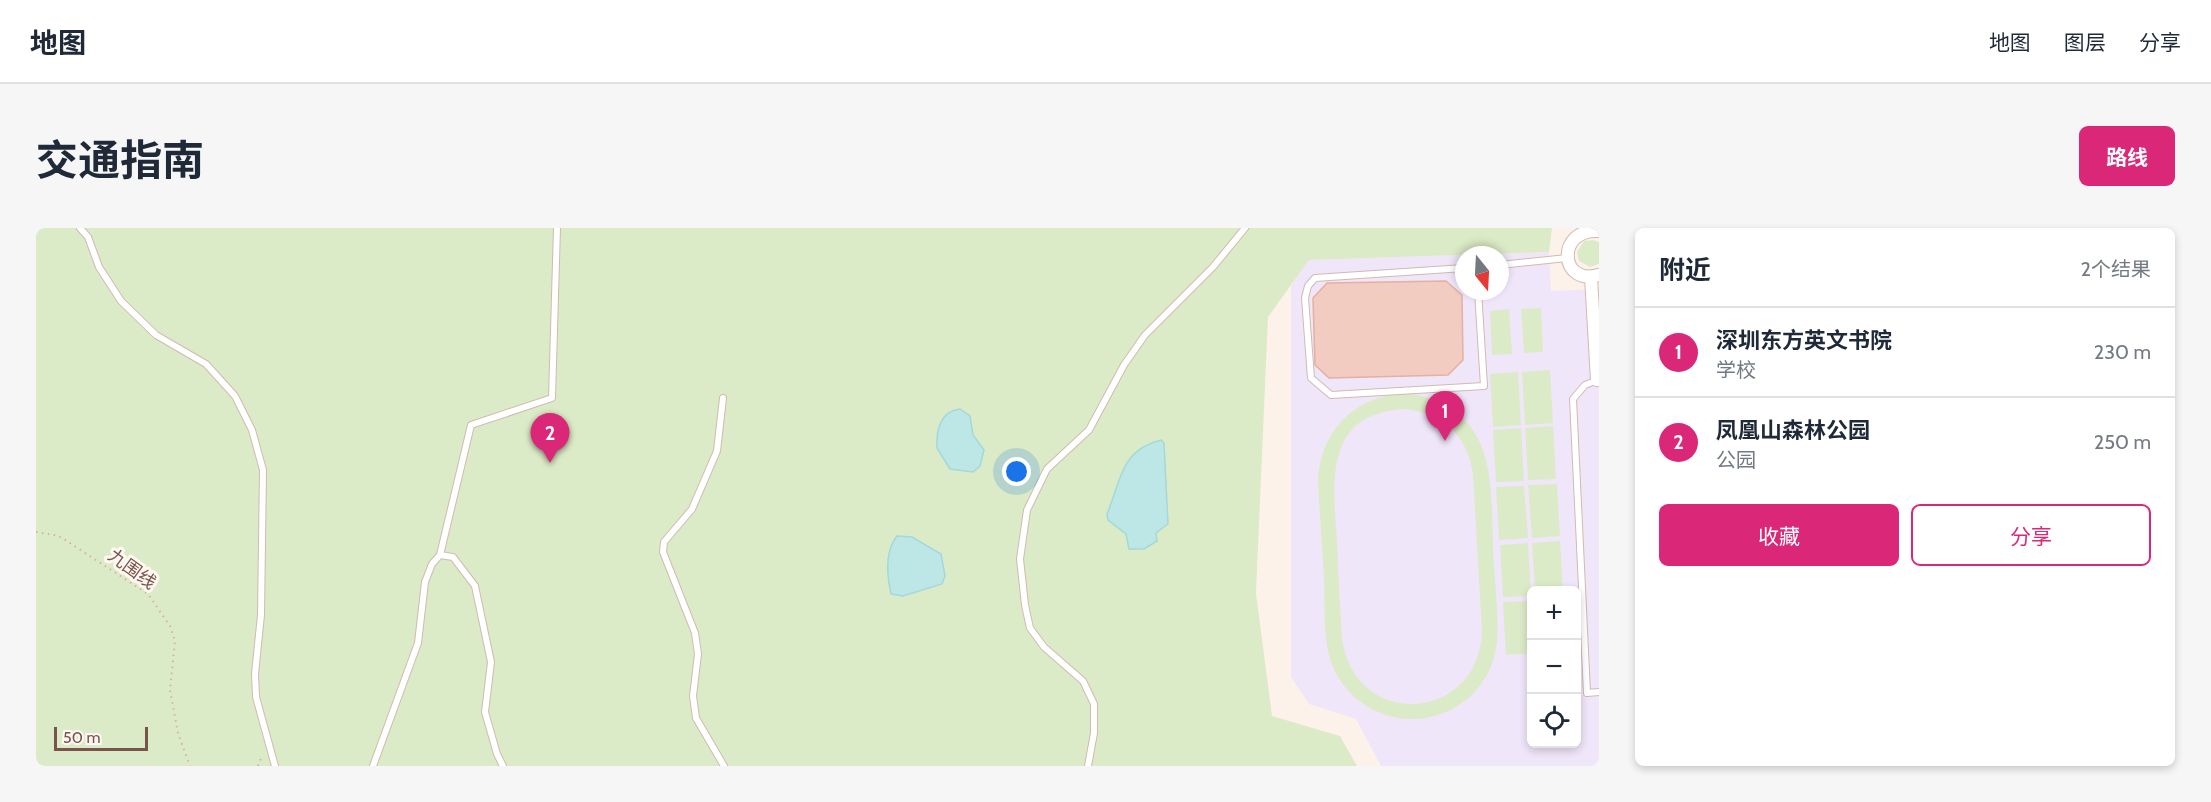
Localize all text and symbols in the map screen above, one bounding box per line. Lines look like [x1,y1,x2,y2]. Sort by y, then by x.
text: 地图 [30,26,86,60]
text: 地图 [1989,30,2031,55]
text: 图层 [2064,30,2106,55]
text: 分享 [2139,30,2181,55]
button: 路线 [2079,126,2175,186]
text: 交通指南 [36,134,204,186]
north arrow [1455,246,1509,300]
text: 附近 [1659,254,1711,286]
text: 2个结果 [2081,257,2151,281]
text: 深圳东方英文书院 [1716,327,1892,354]
text: 1 [1675,340,1682,364]
text: 230 m [2094,340,2151,364]
text: 学校 [1716,358,1756,382]
pin: 1 [1426,392,1464,441]
pin: 2 [530,414,570,463]
text: 凤凰山森林公园 [1716,417,1870,444]
text: 2 [1673,430,1684,454]
text: 250 m [2094,430,2151,454]
text: 公园 [1716,448,1756,472]
your location [1002,457,1031,486]
button: 收藏 [1659,504,1899,566]
button: 分享 [1911,504,2151,566]
street label: 九围线 [104,544,160,594]
map controls [1527,586,1581,748]
button: + [1527,586,1581,640]
button: − [1527,640,1581,694]
button: locate [1527,694,1581,748]
scale bar [54,724,148,752]
text: 50 m [63,728,100,747]

